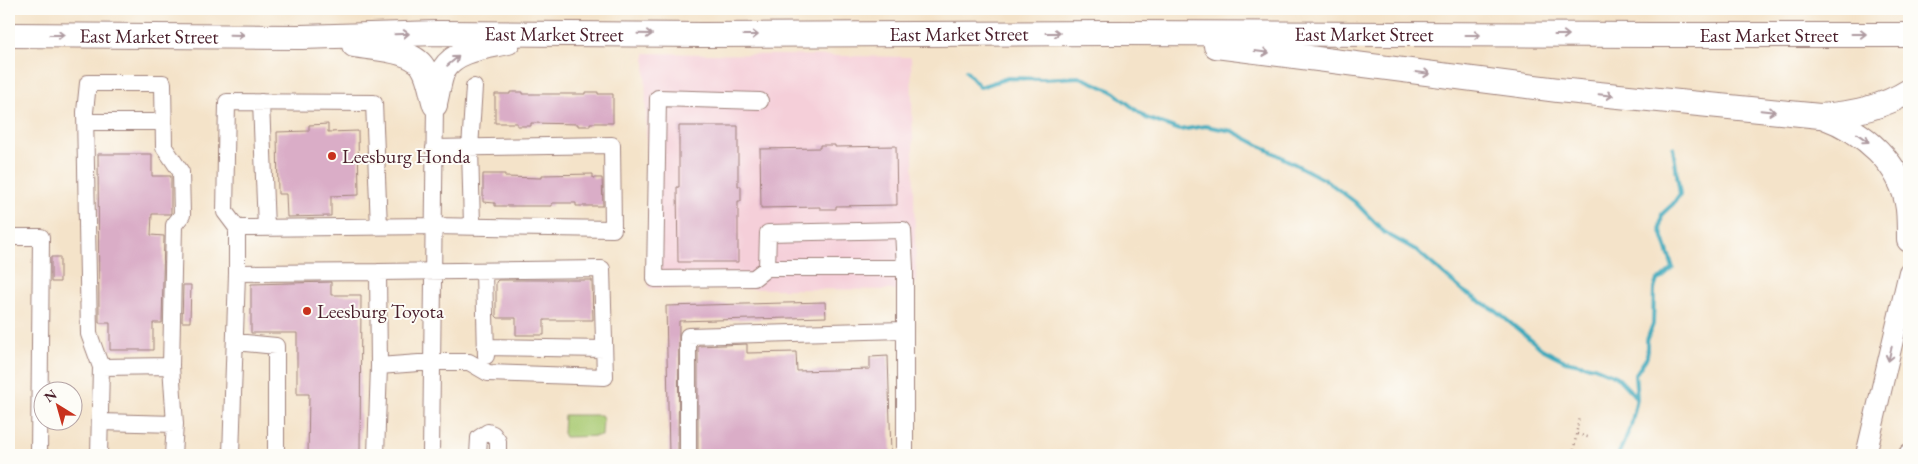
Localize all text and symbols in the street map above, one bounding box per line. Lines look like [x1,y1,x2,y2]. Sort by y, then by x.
street label: East Market Street [484,20,624,47]
street label: East Market Street [889,20,1029,47]
street label: East Market Street [1294,21,1434,47]
street label: East Market Street [79,22,219,49]
street label: East Market Street [1699,22,1839,48]
one-way arrow [1045,28,1061,38]
one-way arrow [394,29,410,39]
one-way arrow [1850,29,1867,39]
one-way arrow [49,30,65,40]
one-way arrow [637,30,653,39]
one-way arrow [742,30,759,40]
one-way arrow [1465,30,1481,40]
one-way arrow [1554,30,1570,40]
one-way arrow [229,31,245,40]
one-way arrow [1254,47,1270,57]
one-way arrow [446,56,459,67]
one-way arrow [1415,68,1431,78]
one-way arrow [1598,90,1614,100]
one-way arrow [1760,106,1776,115]
one-way arrow [1856,133,1870,143]
place label: Leesburg Honda [342,143,471,169]
marker: Leesburg Honda [326,150,338,162]
place label: Leesburg Toyota [317,298,444,324]
marker: Leesburg Toyota [301,305,313,317]
one-way arrow [1885,345,1894,361]
north arrow [32,382,82,432]
text: N [40,385,61,406]

